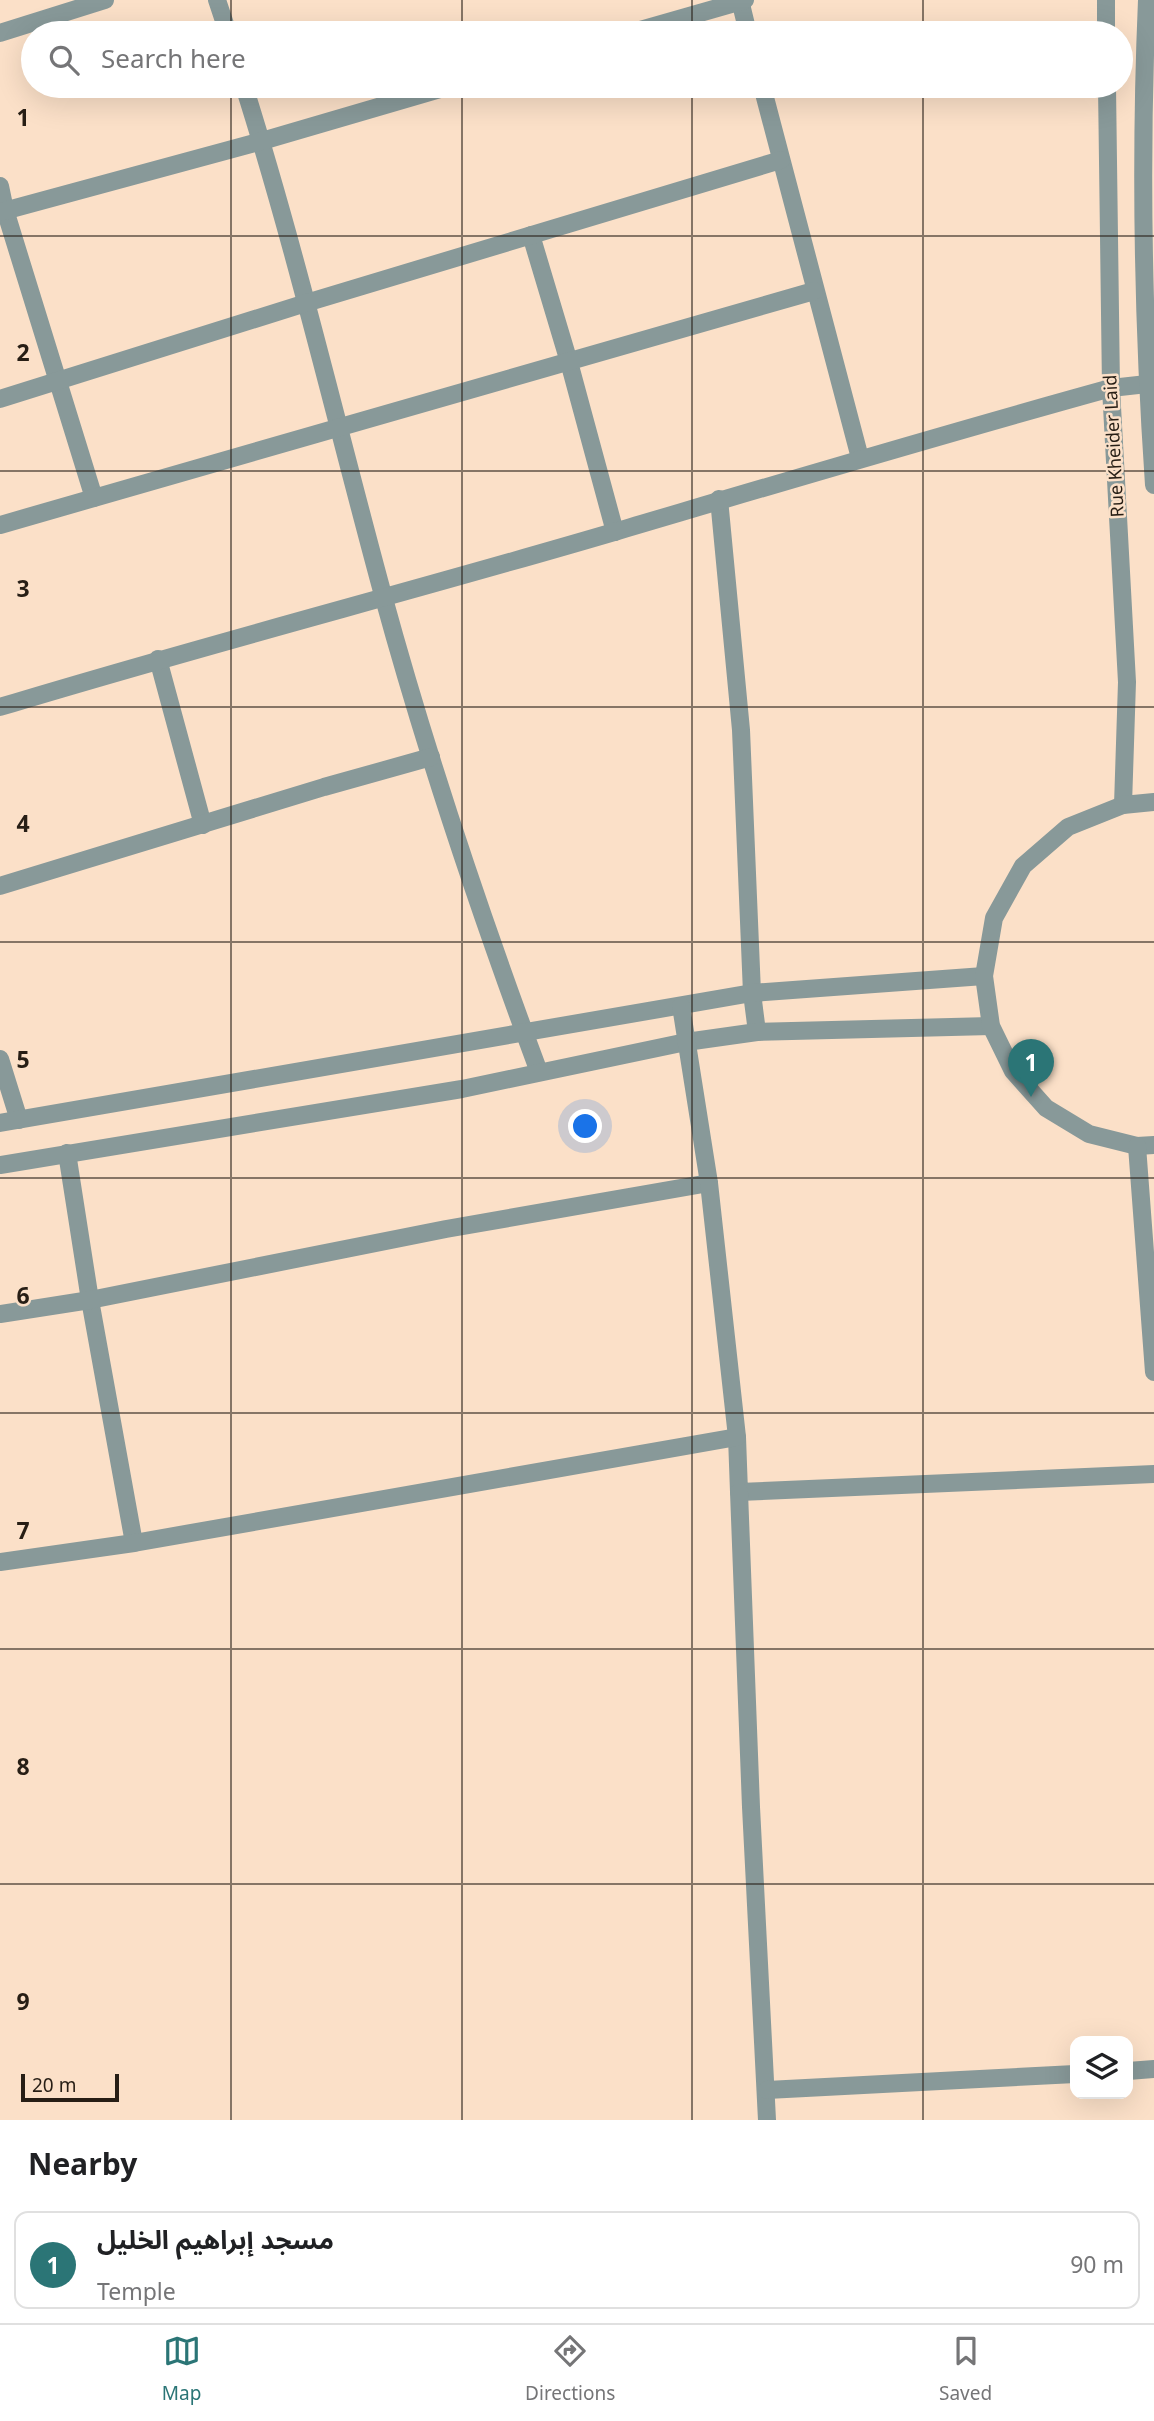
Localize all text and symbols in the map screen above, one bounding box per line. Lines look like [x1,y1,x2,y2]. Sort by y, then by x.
search box [21,21,1133,98]
text: Search here [101,32,246,87]
icon: search [45,41,83,79]
text: 1 [16,94,30,143]
text: 2 [16,329,30,378]
street label: Rue Kheider Laid [1091,374,1137,518]
text: 3 [16,565,30,614]
text: 4 [16,800,30,849]
text: 5 [16,1036,30,1085]
pin: 1 [1008,1039,1054,1097]
your location [568,1109,602,1143]
text: 6 [16,1272,30,1321]
text: 7 [16,1507,30,1556]
text: 8 [16,1743,30,1792]
text: 9 [16,1978,30,2027]
map controls [1070,2036,1133,2099]
button: layers [1070,2036,1133,2099]
text: 20 m [32,2066,76,2106]
scale bar [21,2071,119,2103]
text: Nearby [28,2134,137,2197]
text: مسجد إبراهيم الخليل [97,2213,334,2268]
text: 90 m [1070,2241,1124,2290]
text: 1 [46,2242,60,2291]
text: Temple [97,2268,176,2317]
tab: Map [162,2332,201,2414]
tab: Directions [525,2332,615,2414]
tab: Saved [939,2332,992,2414]

